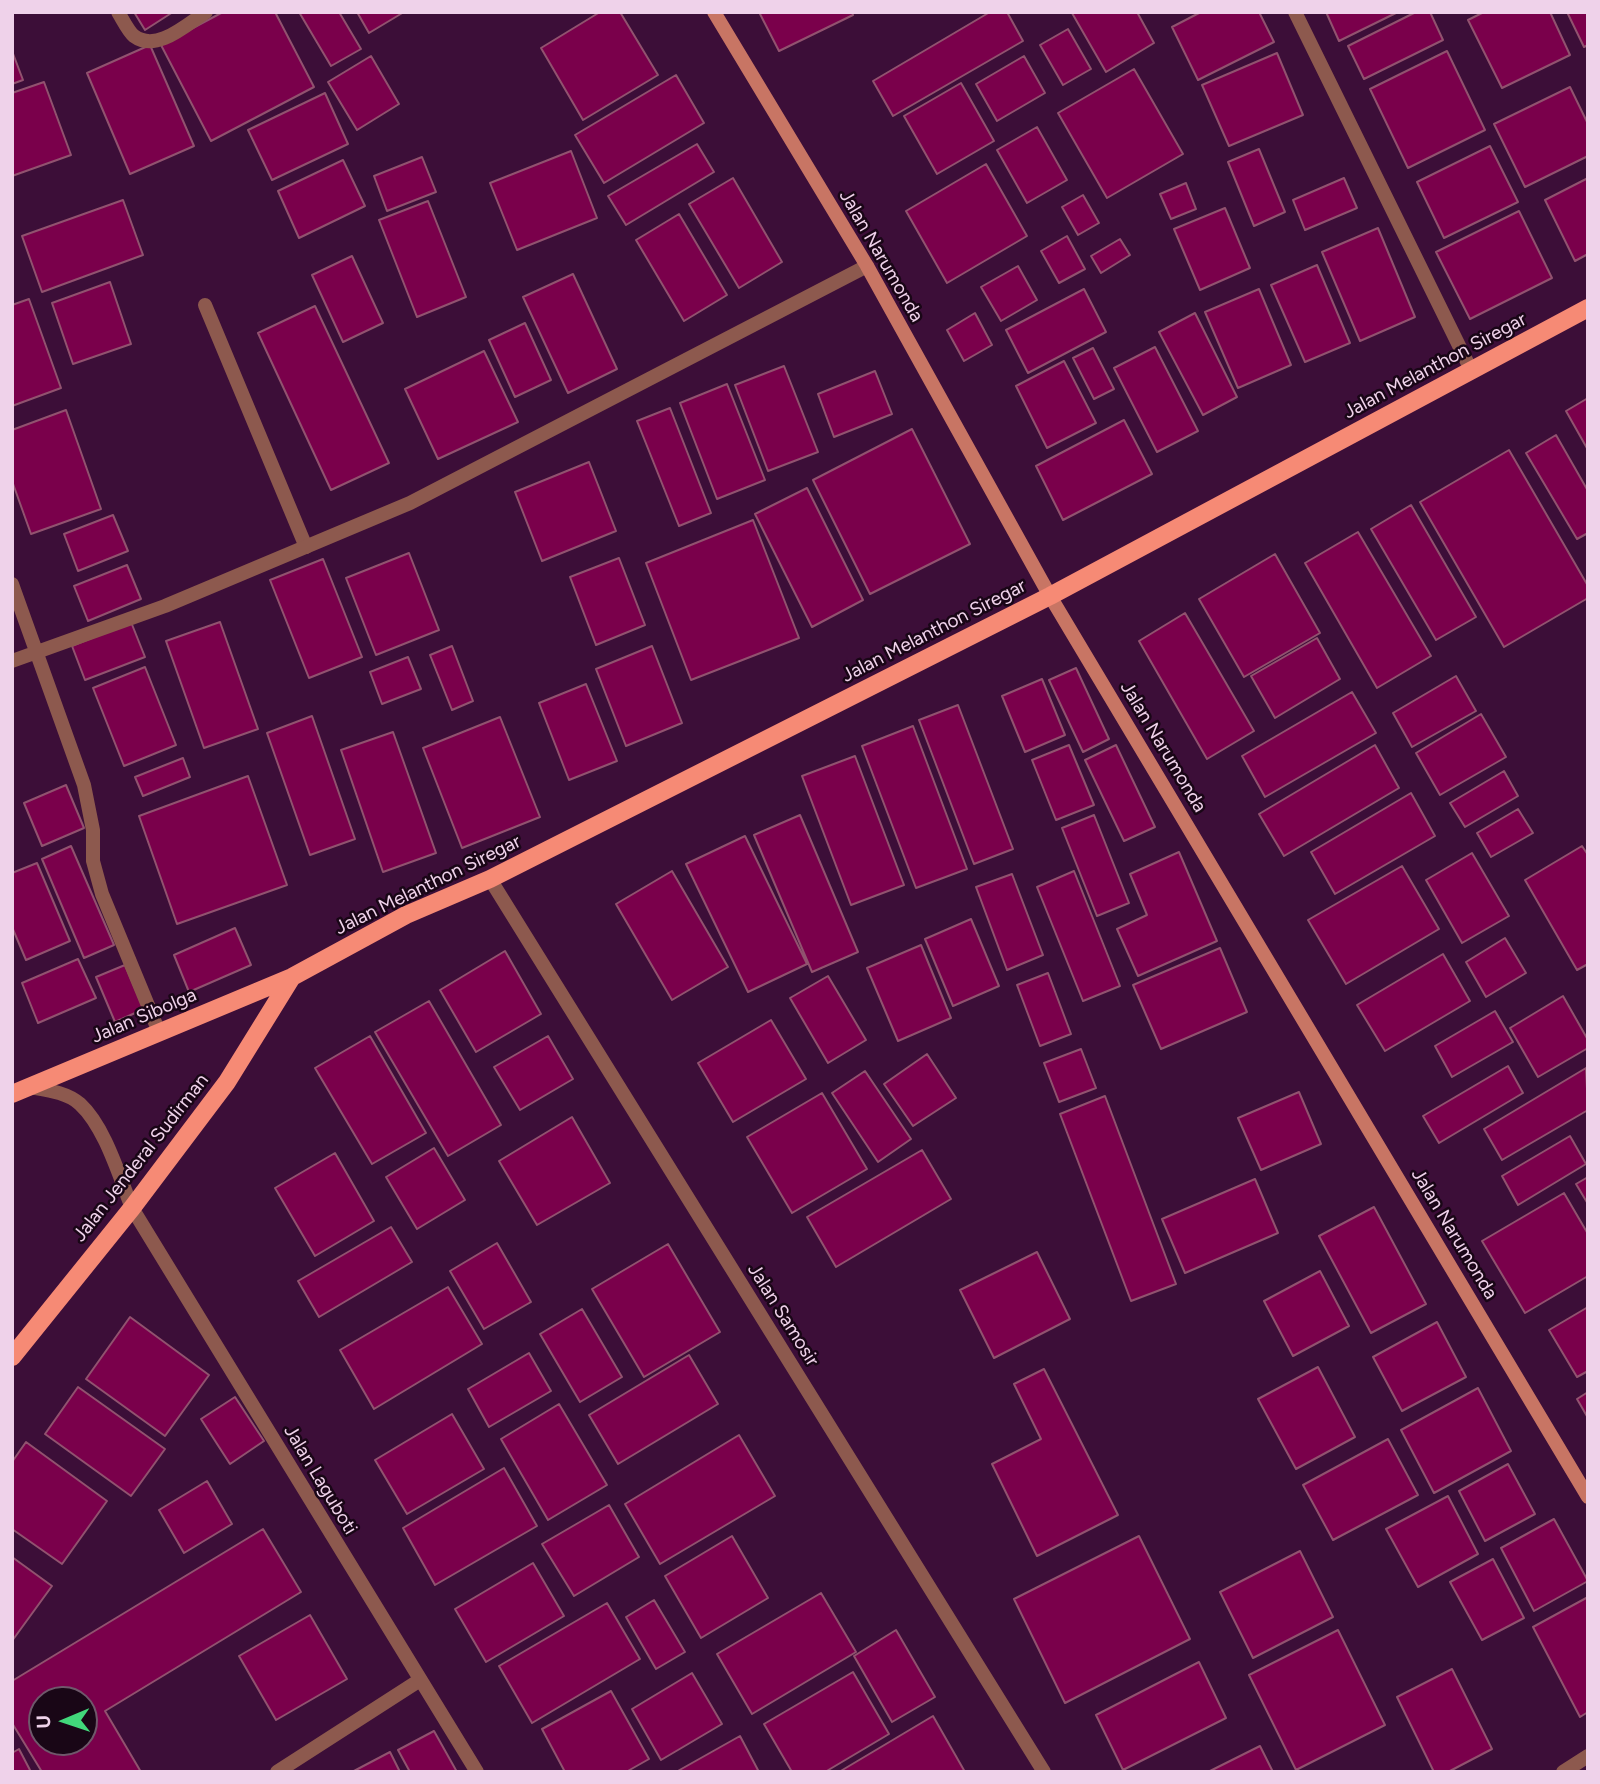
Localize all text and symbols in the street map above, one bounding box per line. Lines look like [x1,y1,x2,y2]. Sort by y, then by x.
street label: Jalan Narumonda [834,186,928,326]
street label: Jalan Melanthon Siregar [1340,308,1530,424]
street label: Jalan Melanthon Siregar [838,575,1030,687]
street label: Jalan Narumonda [1115,677,1211,817]
street label: Jalan Melanthon Siregar [331,830,525,940]
street label: Jalan Sibolga [88,984,200,1048]
street label: Jalan Jenderal Sudirman [68,1070,214,1246]
street label: Jalan Narumonda [1406,1164,1502,1304]
street label: Jalan Samosir [742,1259,824,1371]
street label: Jalan Laguboti [278,1421,362,1539]
north arrow [28,1686,98,1756]
text: U [32,1715,55,1729]

